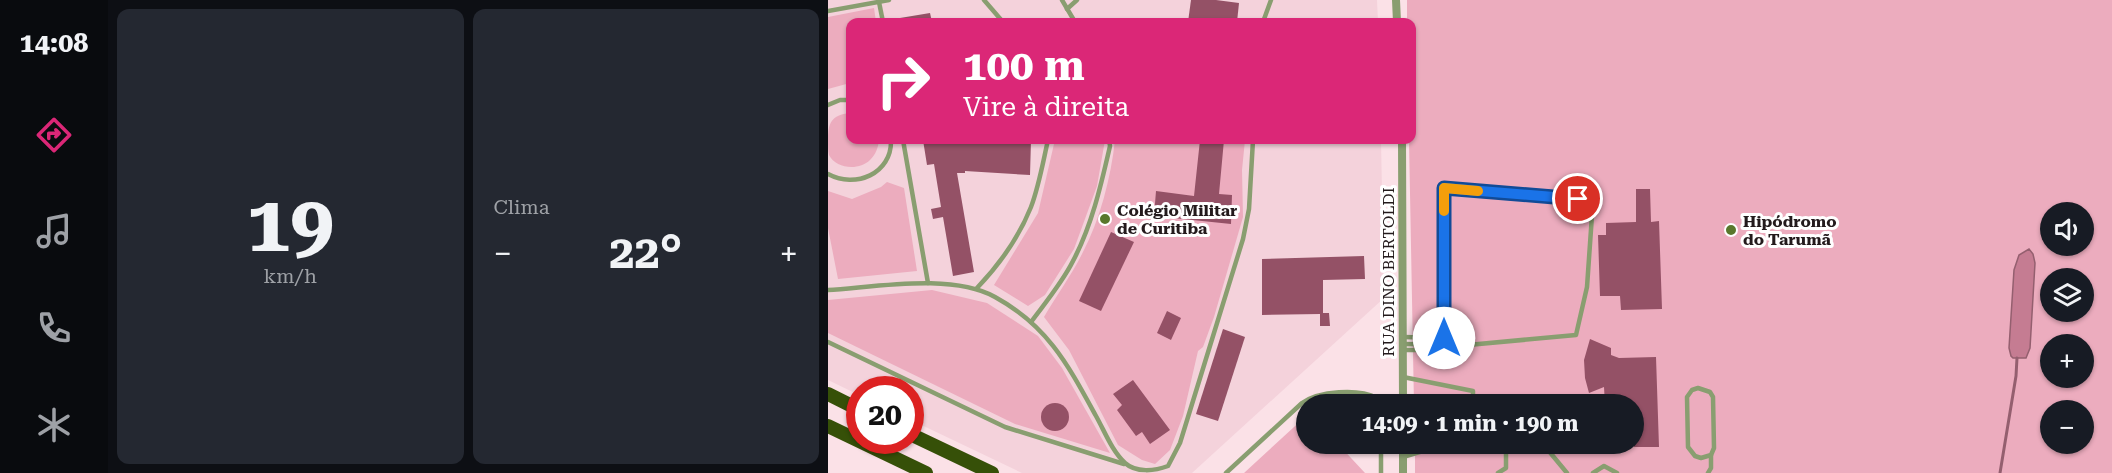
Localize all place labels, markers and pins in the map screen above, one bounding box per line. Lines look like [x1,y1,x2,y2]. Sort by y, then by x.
pin [1552,173,1603,224]
place label: Colégio Militar de Curitiba [1117,201,1237,238]
marker: Colégio Militar de Curitiba [1098,212,1112,226]
place label: Hipódromo do Tarumã [1743,212,1837,249]
marker: Hipódromo do Tarumã [1724,223,1738,237]

